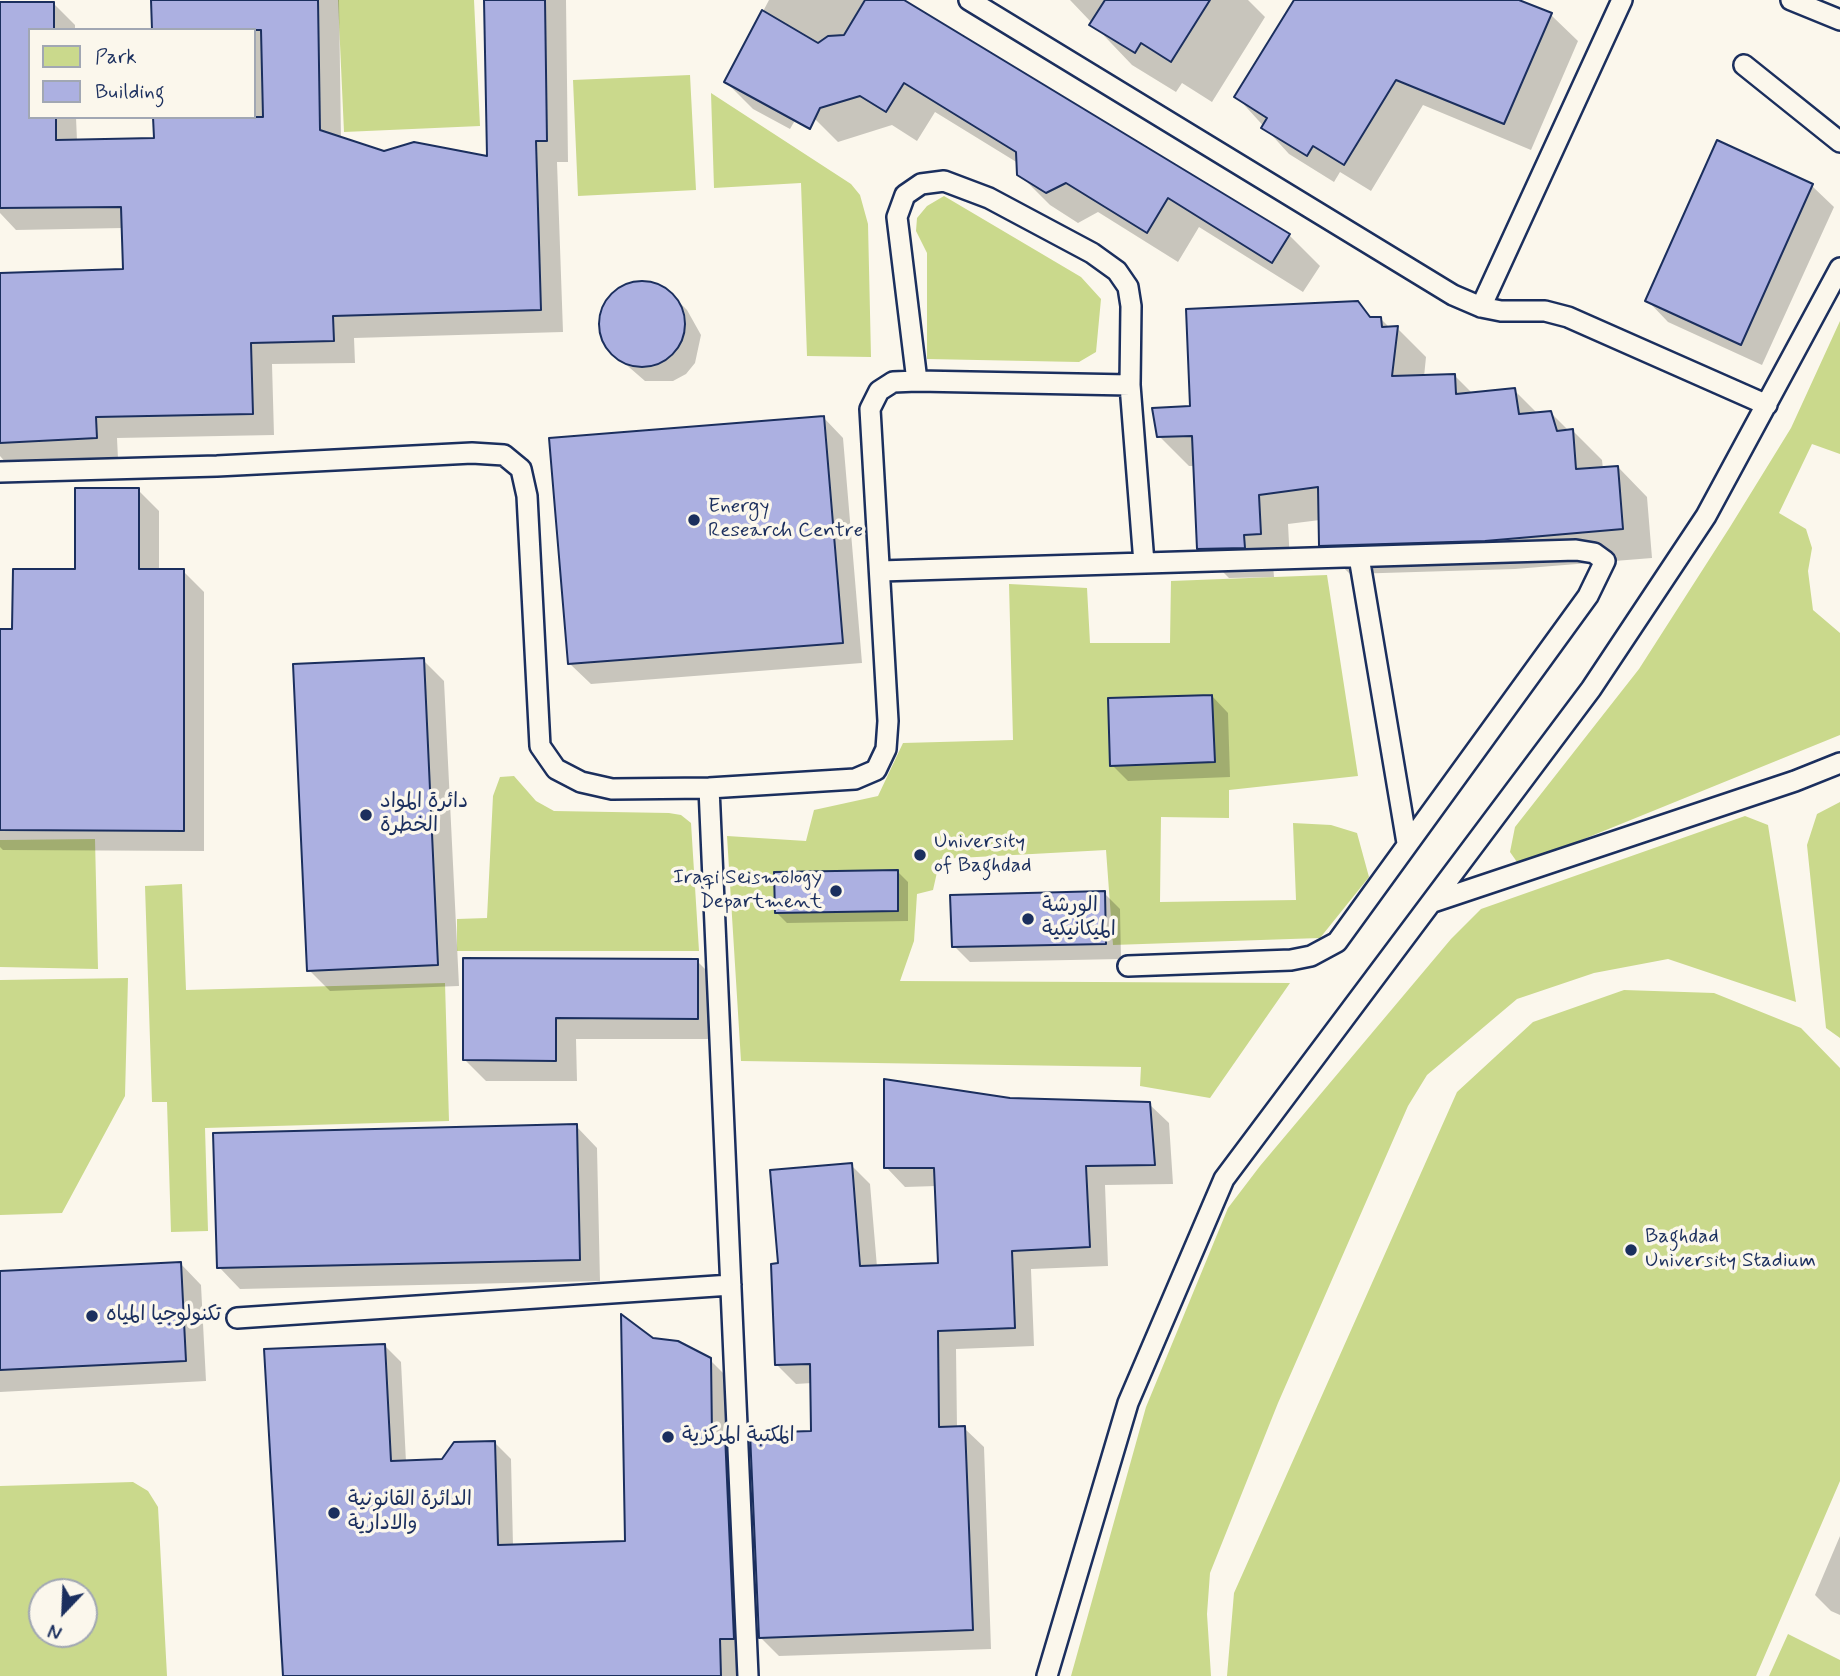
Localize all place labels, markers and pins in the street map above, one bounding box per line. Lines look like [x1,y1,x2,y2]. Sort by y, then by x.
place label: Energy Research Centre [708,495,863,545]
marker: Energy Research Centre [686,512,702,528]
place label: دائرة المواد الخطرة [380,790,468,840]
marker: دائرة المواد الخطرة [358,807,374,823]
place label: University of Baghdad [934,830,1032,880]
marker: University of Baghdad [912,847,928,863]
place label: Iraqi Seismology Department [673,866,822,916]
marker: Iraqi Seismology Department [828,883,844,899]
place label: الورشة الميكانيكية [1042,894,1116,944]
marker: الورشة الميكانيكية [1020,911,1036,927]
place label: Baghdad University Stadium [1645,1225,1816,1275]
marker: Baghdad University Stadium [1623,1242,1639,1258]
place label: تكنولوجيا المياه [106,1303,221,1329]
marker: تكنولوجيا المياه [84,1308,100,1324]
place label: المكتبة المركزية [682,1424,795,1450]
marker: المكتبة المركزية [660,1429,676,1445]
place label: الدائرة القانونية والادارية [348,1488,472,1538]
marker: الدائرة القانونية والادارية [326,1505,342,1521]

